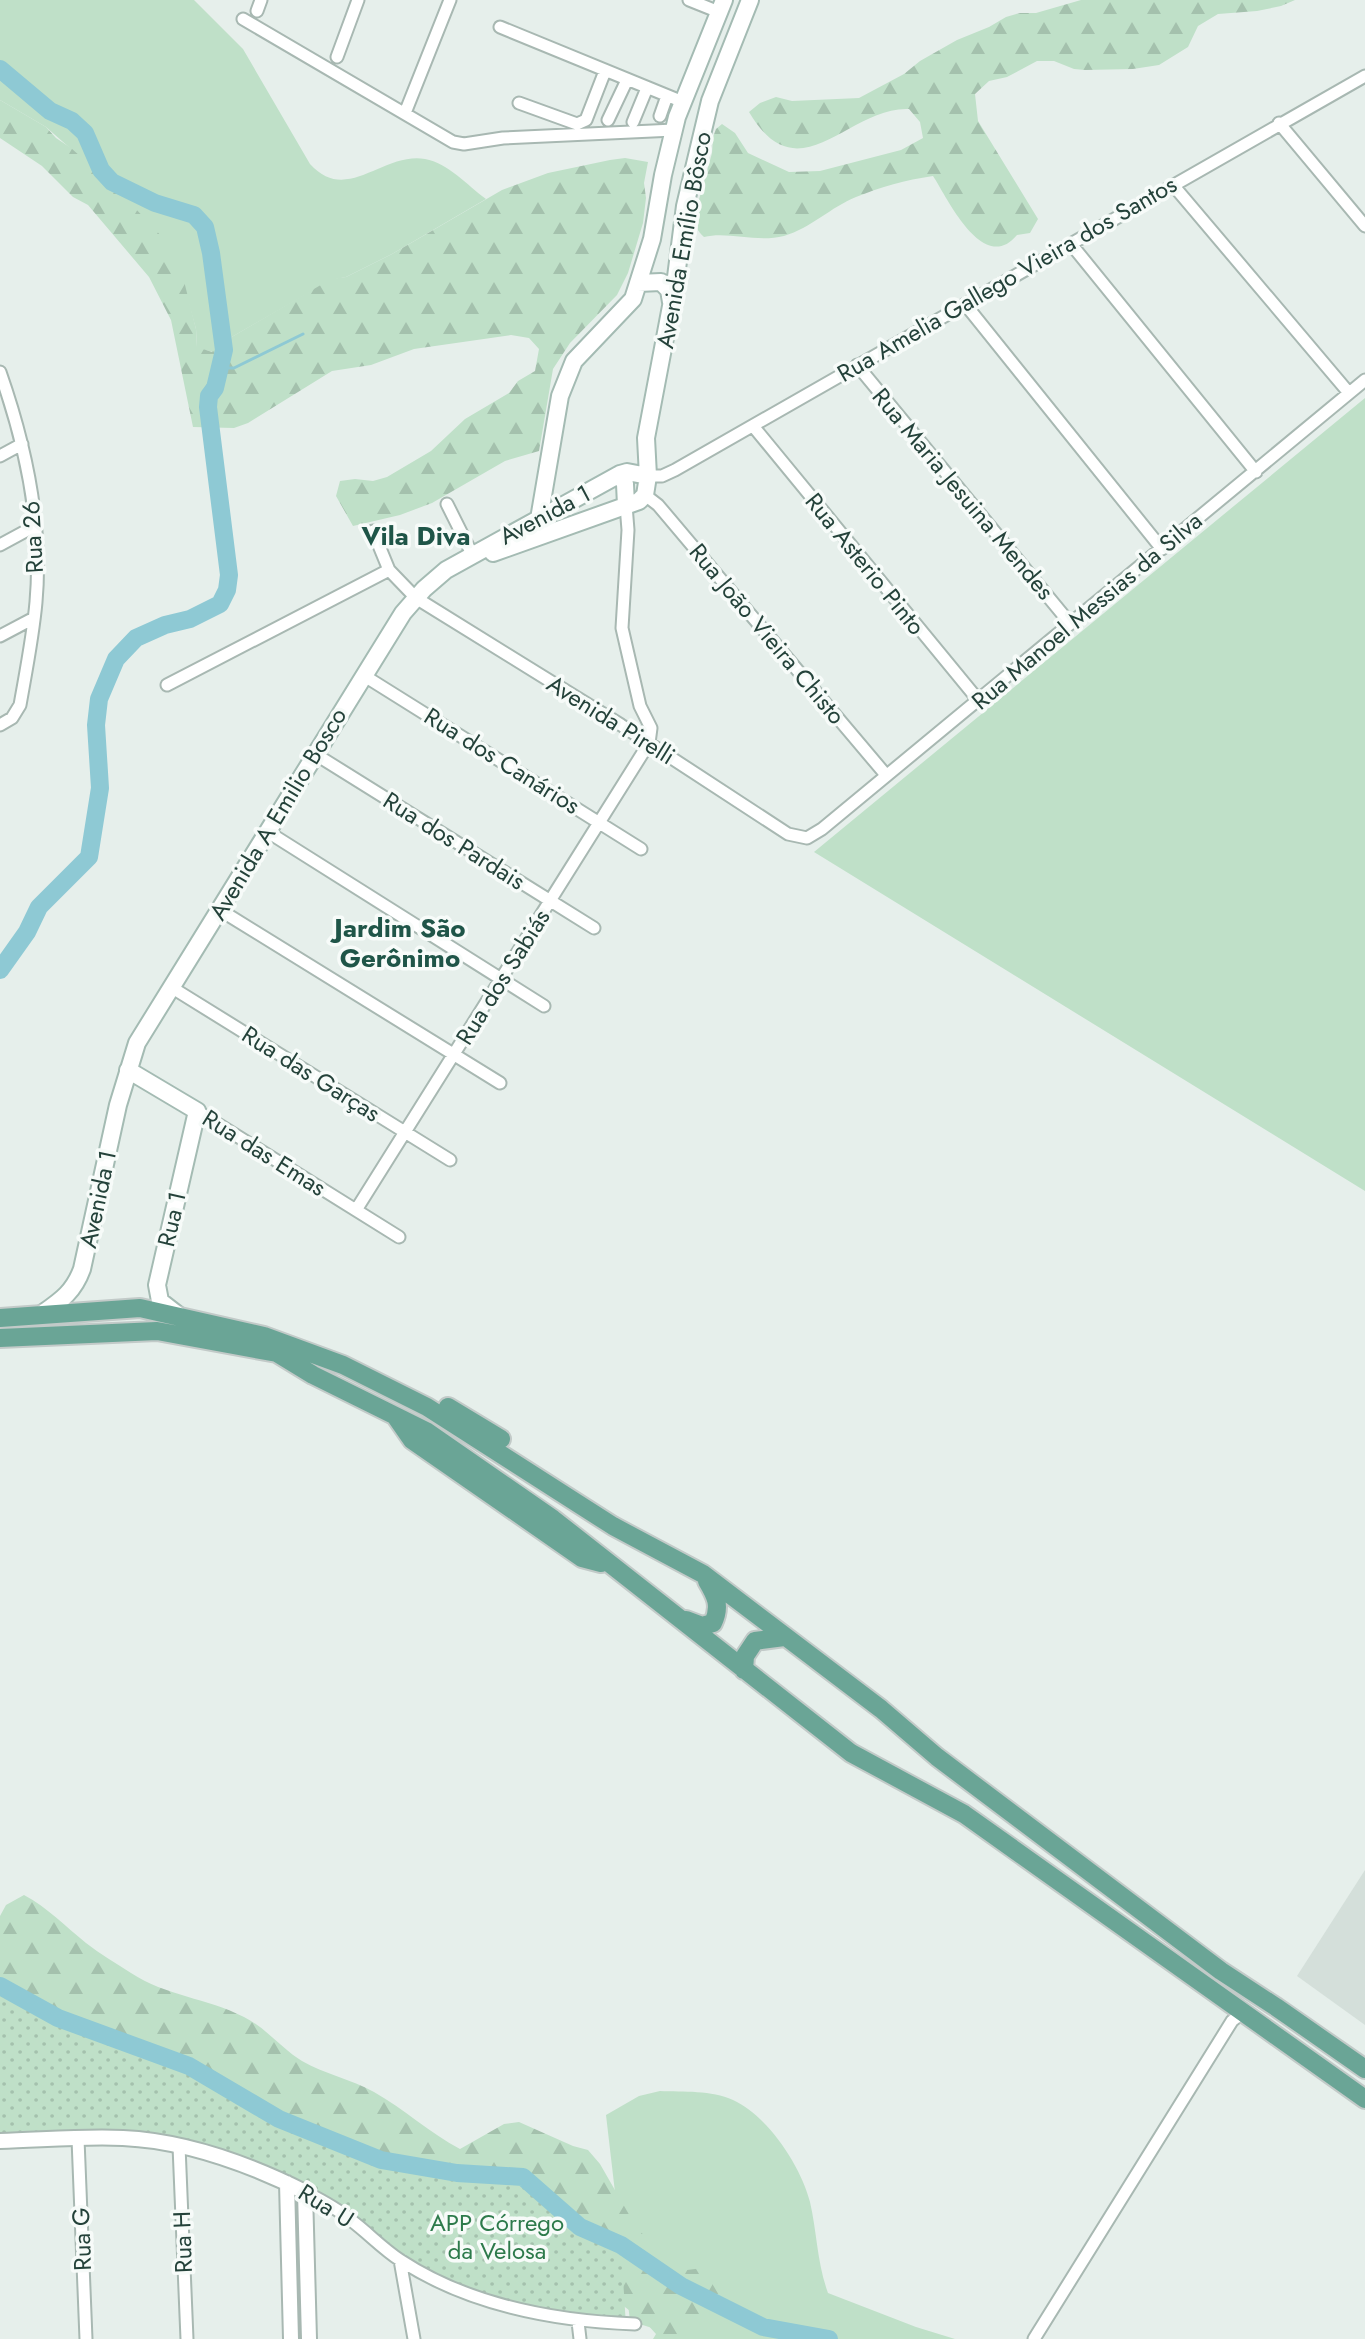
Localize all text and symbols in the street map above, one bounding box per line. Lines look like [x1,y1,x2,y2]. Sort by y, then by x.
street label: Avenida Emílio Bôsco [647,129,720,351]
street label: Rua Amelia Gallego Vieira dos Santos [830,167,1183,390]
street label: Rua Maria Jesuina Mendes [864,380,1063,607]
street label: Avenida 1 [493,476,597,553]
street label: Rua Asterio Pinto [797,485,934,642]
street label: Rua 26 [13,500,52,574]
street label: Rua Manoel Messias da Silva [964,503,1210,718]
district label: Vila Diva [360,517,471,555]
street label: Rua João Vieira Chisto [681,535,854,732]
street label: Avenida Pirelli [540,666,682,773]
street label: Rua dos Canários [418,699,587,823]
street label: Avenida A Emilio Bosco [200,701,355,927]
street label: Rua dos Pardais [376,783,532,898]
street label: Rua dos Sabiás [447,902,558,1051]
district label: Jardim São Gerônimo [329,909,466,977]
street label: Rua das Garças [235,1017,387,1130]
street label: Rua das Emas [196,1101,333,1205]
street label: Avenida 1 [70,1147,125,1251]
street label: Rua 1 [148,1188,195,1250]
street label: Rua U [292,2175,361,2236]
park label: APP Córrego da Velosa [430,2205,564,2268]
street label: Rua G [63,2207,100,2271]
street label: Rua H [164,2210,201,2274]

